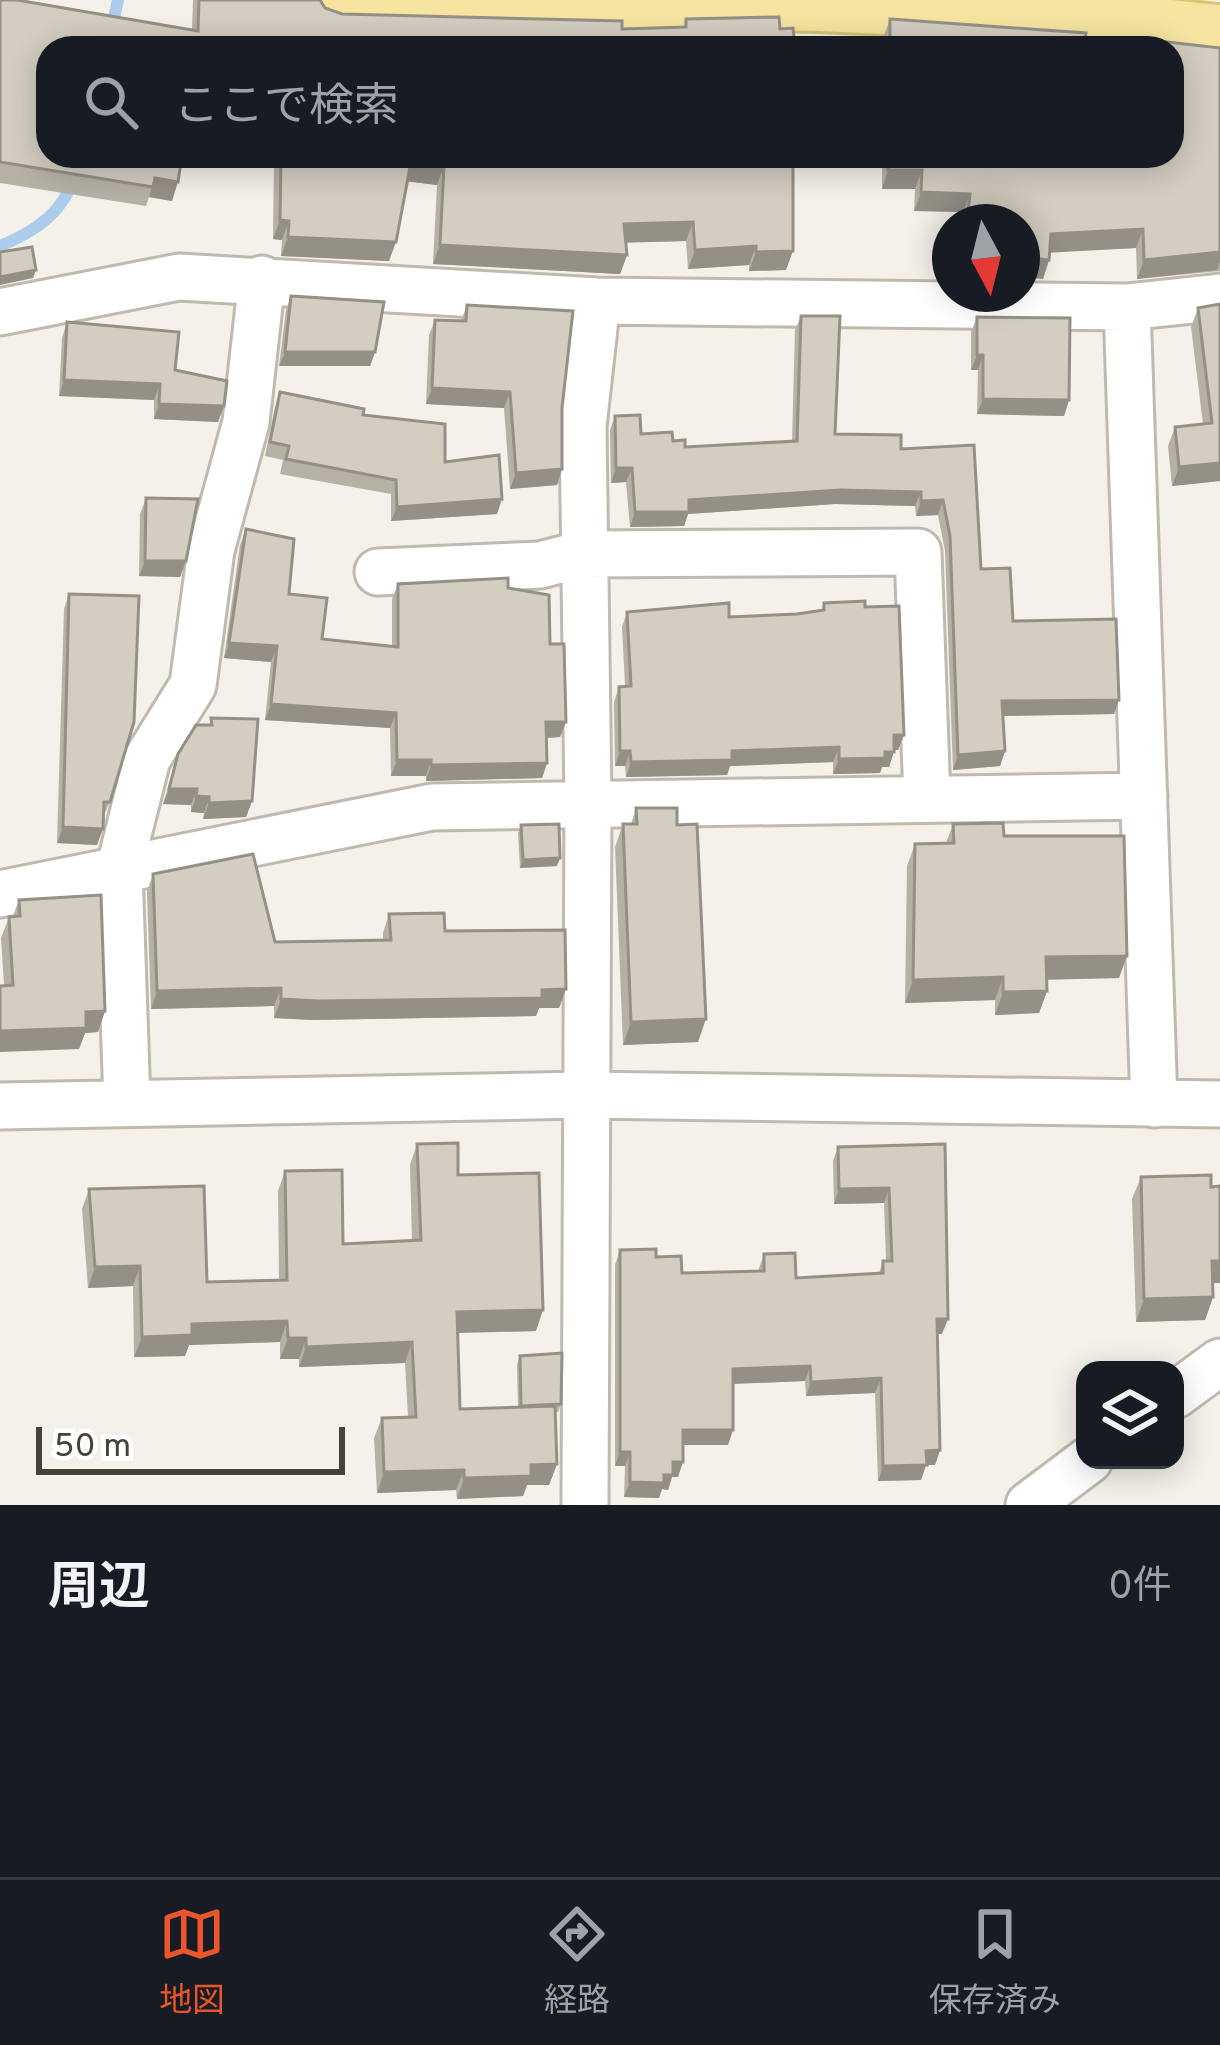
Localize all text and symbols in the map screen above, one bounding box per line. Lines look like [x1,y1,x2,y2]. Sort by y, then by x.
search box [36,36,1184,168]
icon: search [78,69,144,135]
text: ここで検索 [174,80,399,137]
north arrow [932,204,1040,312]
map controls [1076,1361,1184,1469]
button: layers [1076,1361,1184,1469]
scale bar [36,1421,345,1474]
text: 50 m [54,1427,131,1469]
text: 周辺 [48,1558,150,1623]
text: 0件 [1108,1564,1172,1613]
tab: 地図 [159,1901,225,2024]
tab: 経路 [544,1901,610,2024]
tab: 保存済み [929,1901,1061,2024]

